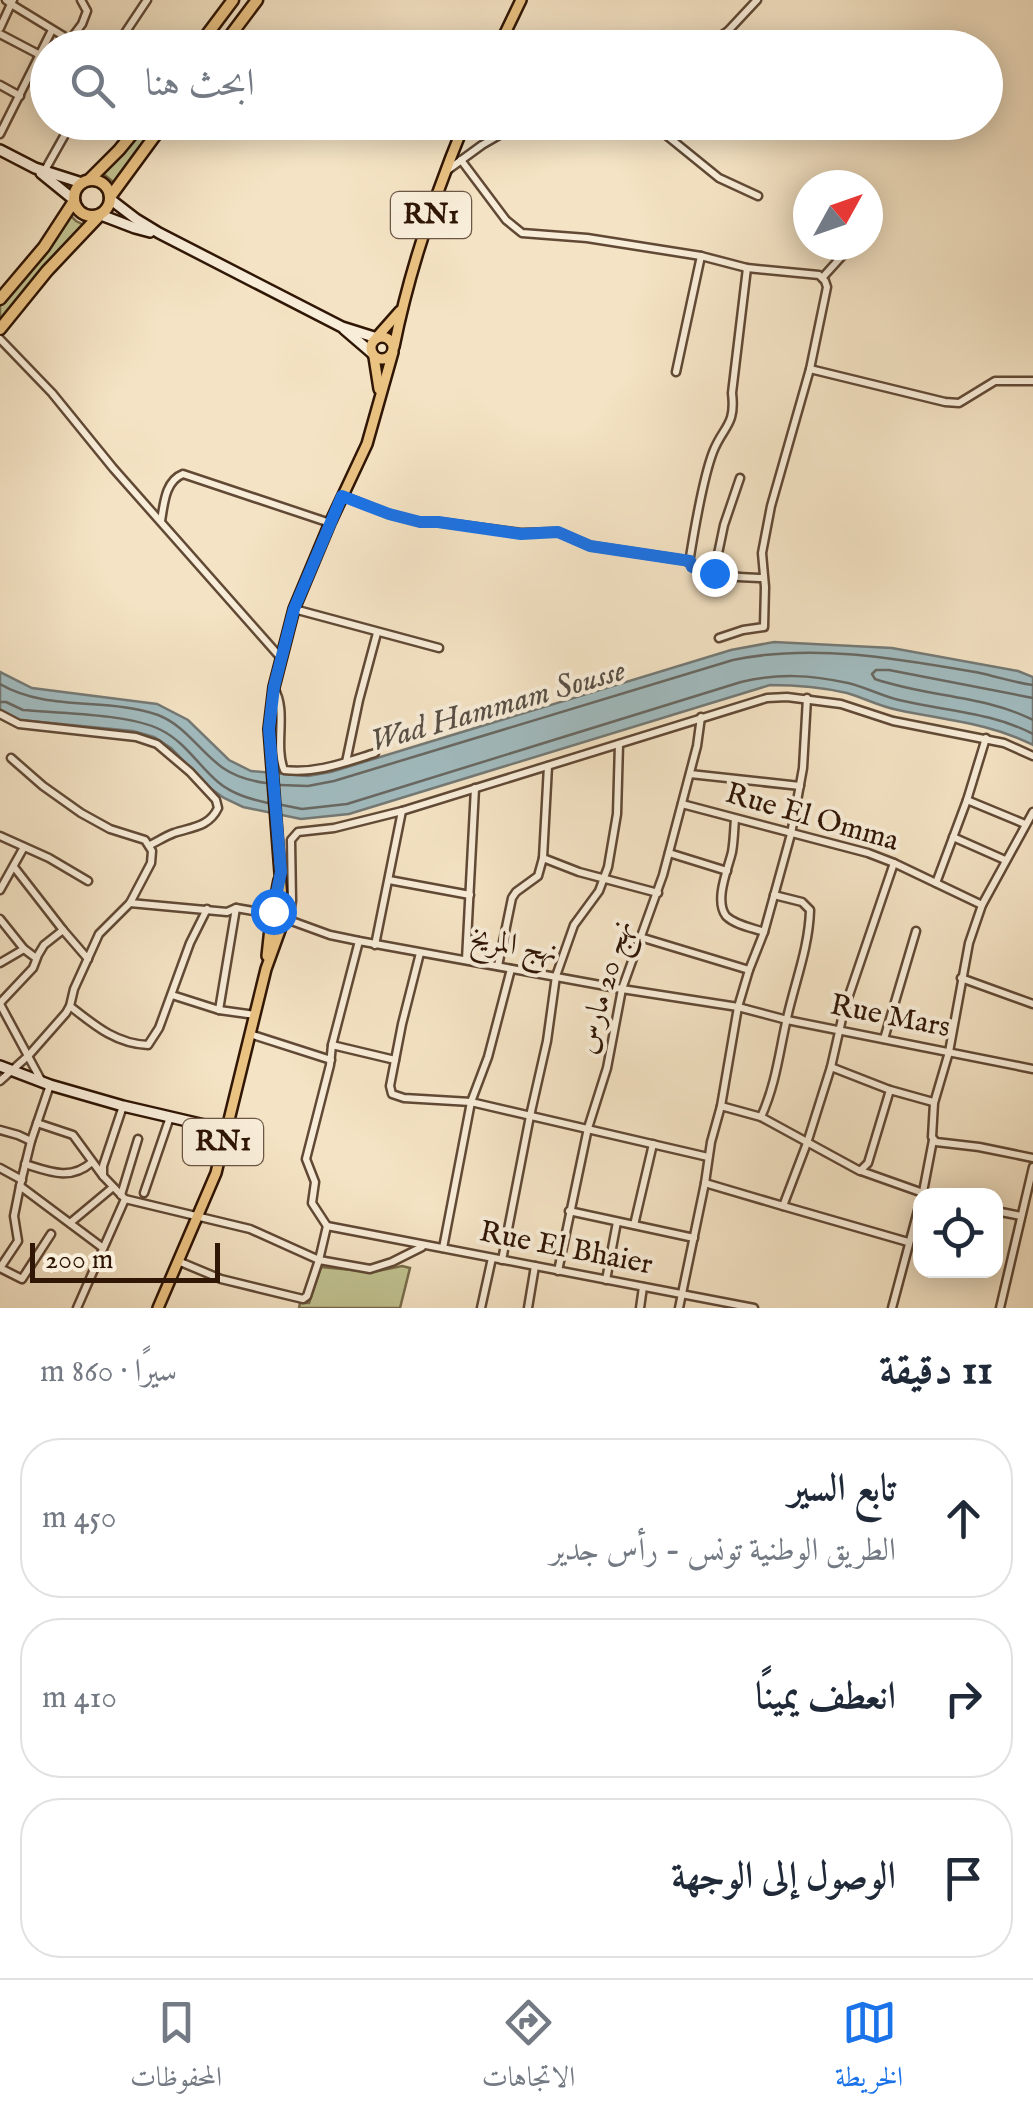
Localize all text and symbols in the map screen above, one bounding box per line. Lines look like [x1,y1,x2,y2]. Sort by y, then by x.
search box [30,30,1003,140]
icon: search [65,58,120,113]
text: ابحث هنا [145,61,255,109]
north arrow [793,170,883,260]
road number: RN1 [391,192,471,238]
route end [692,551,738,597]
water label: Wad Hammam Sousse [366,651,631,763]
street label: Rue El Omma [721,775,903,861]
route start [251,889,297,935]
street label: نهج 20 مارس [568,916,648,1060]
street label: نهج المريخ [466,920,561,978]
street label: Rue Mars [827,987,953,1047]
road number: RN1 [183,1119,263,1165]
map controls [913,1188,1003,1278]
button: locate [913,1188,1003,1278]
street label: Rue El Bhaier [476,1214,656,1284]
scale bar [30,1238,220,1282]
text: 200 m [45,1243,113,1278]
text: 11 دقيقة [879,1345,993,1398]
text: سيرًا · 860 m [40,1352,177,1393]
text: تابع السير [788,1466,896,1514]
icon: ahead [936,1491,991,1546]
text: 450 m [42,1498,116,1539]
text: الطريق الوطنية تونس - رأس جدير [550,1531,896,1572]
icon: right [936,1671,991,1726]
text: انعطف يمينًا [755,1674,896,1722]
text: 410 m [42,1678,117,1719]
icon: arrive [936,1851,991,1906]
text: الوصول إلى الوجهة [671,1854,896,1902]
tab: المحفوظات [130,1995,222,2104]
tab: الاتجاهات [482,1995,575,2104]
tab: الخريطة [835,1995,903,2104]

